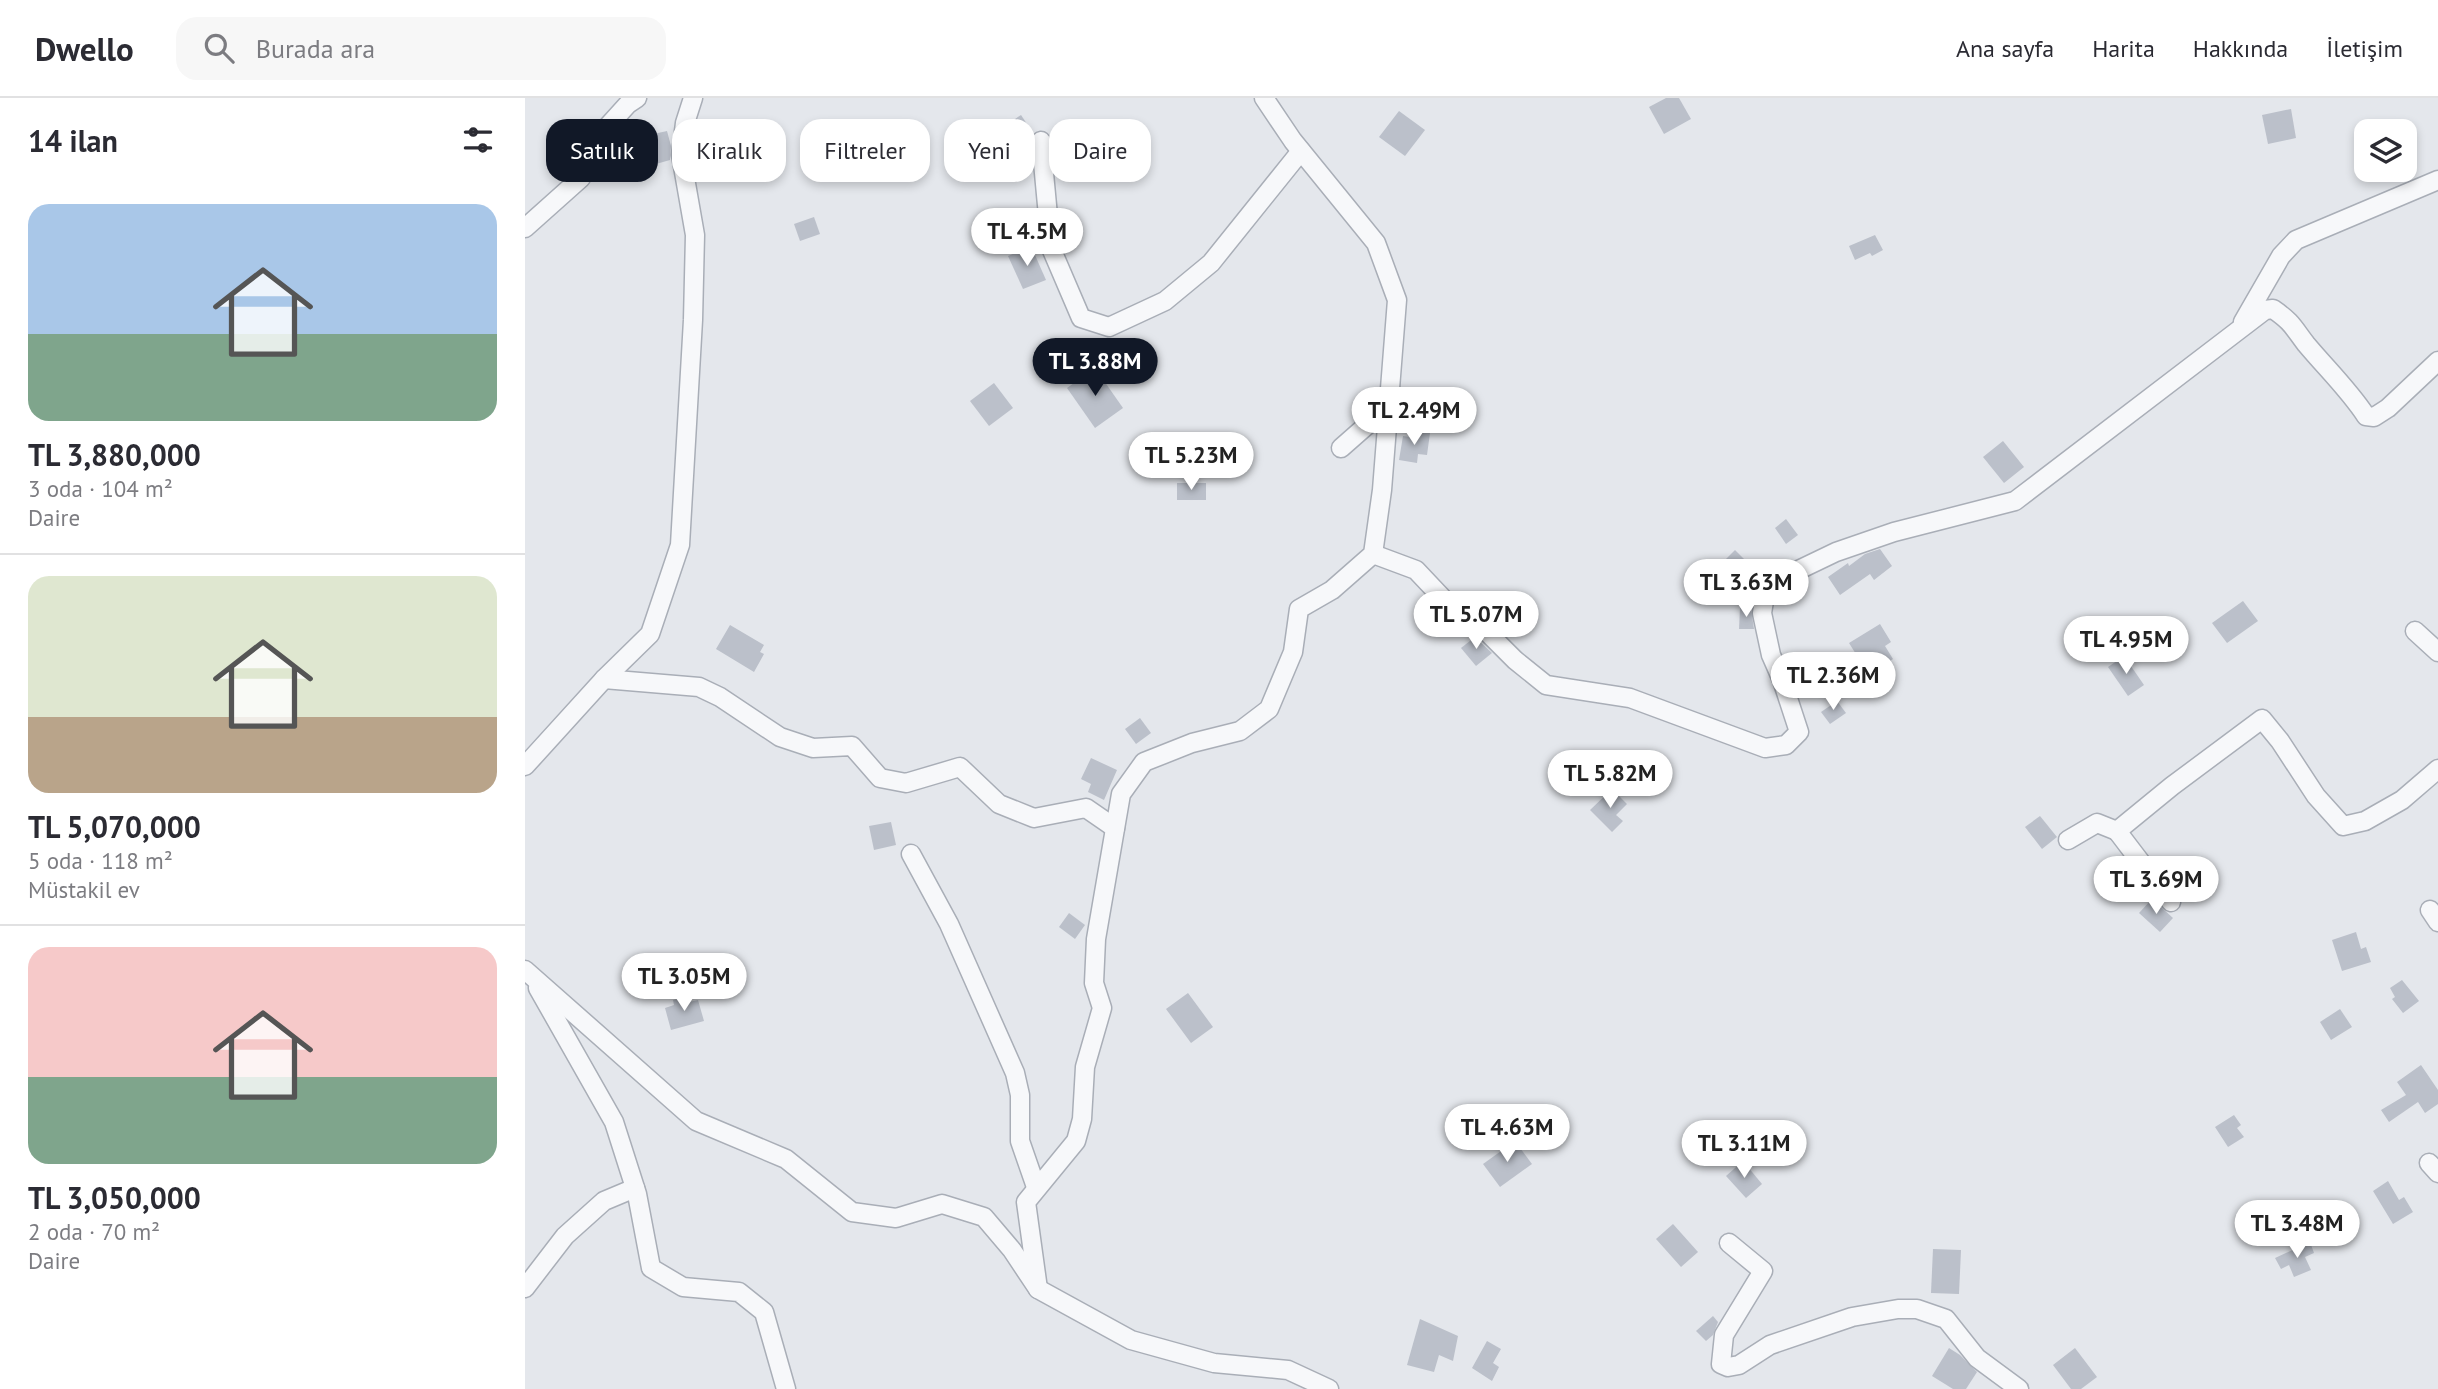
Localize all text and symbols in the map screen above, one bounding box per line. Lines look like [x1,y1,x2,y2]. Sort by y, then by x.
search box [176,17,666,80]
text: Dwello [35,27,134,70]
icon: search [200,29,238,67]
text: Burada ara [256,32,375,65]
text: Ana sayfa [1956,33,2054,64]
text: Harita [2092,33,2155,64]
text: Hakkında [2193,33,2288,64]
text: İletişim [2326,33,2403,64]
chip: Satılık [546,119,658,182]
chip: Kiralık [672,119,786,182]
chip: Filtreler [800,119,930,182]
chip: Yeni [944,119,1035,182]
chip: Daire [1049,119,1151,182]
map controls [2354,119,2417,182]
button: layers [2354,119,2417,182]
text: 14 ilan [28,121,118,160]
icon: filters [459,121,497,159]
pin: TL 4.5M [962,208,1092,268]
text: TL 4.5M [987,216,1067,245]
icon: home [200,249,326,375]
pin: TL 3.88M [1023,338,1167,398]
text: TL 3.88M [1049,346,1141,375]
pin: TL 2.49M [1342,388,1486,447]
text: TL 2.49M [1368,395,1460,424]
pin: TL 5.23M [1119,432,1263,492]
text: TL 3,880,000 [28,435,201,474]
text: TL 5.23M [1145,440,1237,469]
text: 3 oda · 104 m² [28,474,173,503]
text: Daire [28,503,80,532]
pin: TL 3.63M [1674,560,1818,619]
text: TL 3.63M [1700,567,1792,596]
pin: TL 5.07M [1404,592,1548,651]
text: TL 5.07M [1430,599,1522,628]
pin: TL 4.95M [2054,616,2198,676]
icon: home [200,621,326,747]
text: TL 4.95M [2080,624,2172,653]
pin: TL 2.36M [1761,652,1905,712]
text: TL 2.36M [1787,660,1879,689]
pin: TL 5.82M [1538,750,1682,810]
text: TL 5.82M [1564,758,1656,787]
text: TL 5,070,000 [28,807,201,846]
text: 5 oda · 118 m² [28,846,173,875]
pin: TL 3.69M [2084,856,2228,916]
text: TL 3.69M [2110,864,2202,893]
text: Müstakil ev [28,875,140,904]
pin: TL 3.05M [612,954,756,1013]
text: TL 3.05M [638,961,730,990]
icon: home [200,992,326,1118]
pin: TL 4.63M [1435,1104,1579,1164]
text: TL 4.63M [1461,1112,1553,1141]
pin: TL 3.11M [1672,1121,1816,1180]
text: TL 3.11M [1698,1128,1790,1157]
text: TL 3,050,000 [28,1178,201,1217]
pin: TL 3.48M [2225,1200,2369,1260]
text: TL 3.48M [2251,1208,2343,1237]
text: 2 oda · 70 m² [28,1217,160,1246]
text: Daire [28,1246,80,1275]

